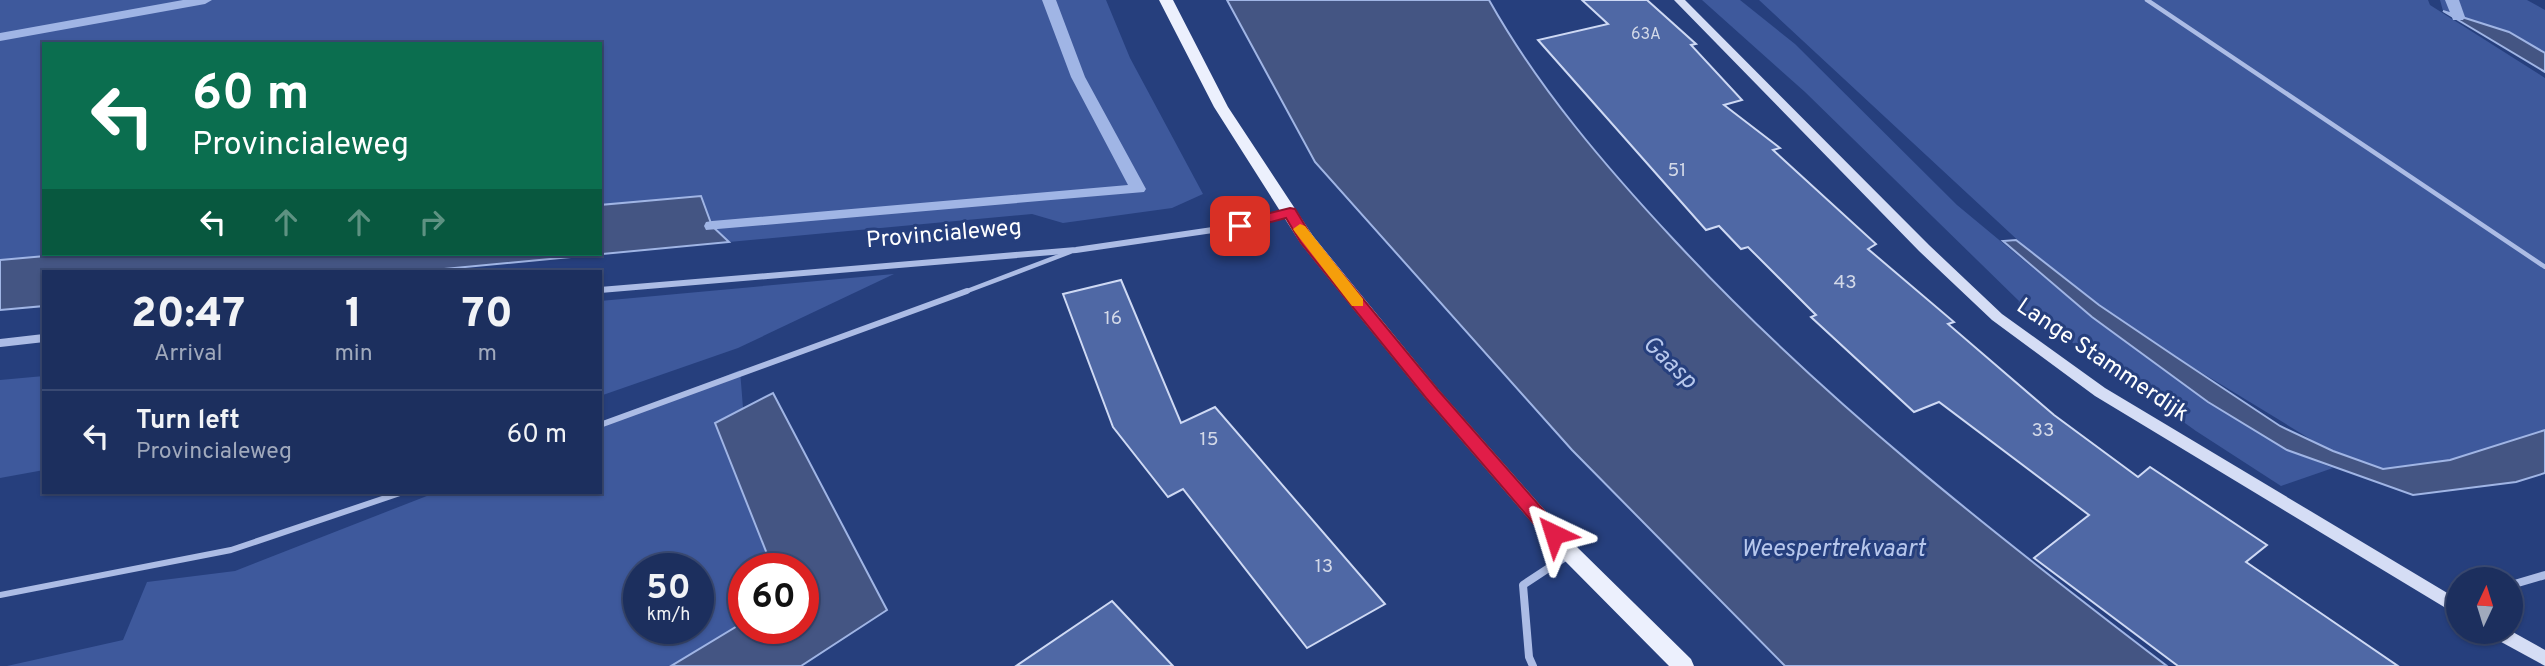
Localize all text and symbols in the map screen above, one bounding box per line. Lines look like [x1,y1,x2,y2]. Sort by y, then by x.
house number: 63A [1631,25,1661,45]
text: 60 m [192,65,310,127]
icon: left [77,70,168,161]
text: Provincialeweg [192,126,409,166]
house number: 51 [1668,159,1686,183]
pin [1210,196,1270,256]
icon: left [194,203,232,241]
icon: ahead [267,203,305,241]
icon: ahead [340,203,378,241]
icon: right [413,203,451,241]
icon: arrive [1221,207,1259,245]
street label: Provincialeweg [865,214,1023,256]
house number: 43 [1833,271,1857,295]
text: 20:47 [131,289,245,342]
text: 1 [345,289,362,342]
text: 70 [462,289,513,342]
street label: Lange Stammerdijk [2010,293,2194,429]
house number: 16 [1104,307,1122,331]
water label: Gaasp [1635,330,1703,397]
text: Arrival [154,340,222,369]
text: min [334,340,373,369]
text: m [478,340,497,369]
text: Turn left [136,405,240,438]
icon: left [77,417,115,455]
text: 60 m [507,419,567,452]
house number: 33 [2032,419,2054,443]
house number: 15 [1200,428,1218,452]
text: Provincialeweg [136,438,292,467]
position arrow [1517,497,1591,571]
water label: Weespertrekvaart [1741,535,1927,565]
speed limit sign: 60 [728,553,819,644]
house number: 13 [1315,555,1333,579]
text: 50 [646,567,691,611]
north arrow [2446,567,2524,644]
map controls [2446,567,2523,644]
text: km/h [647,604,690,627]

